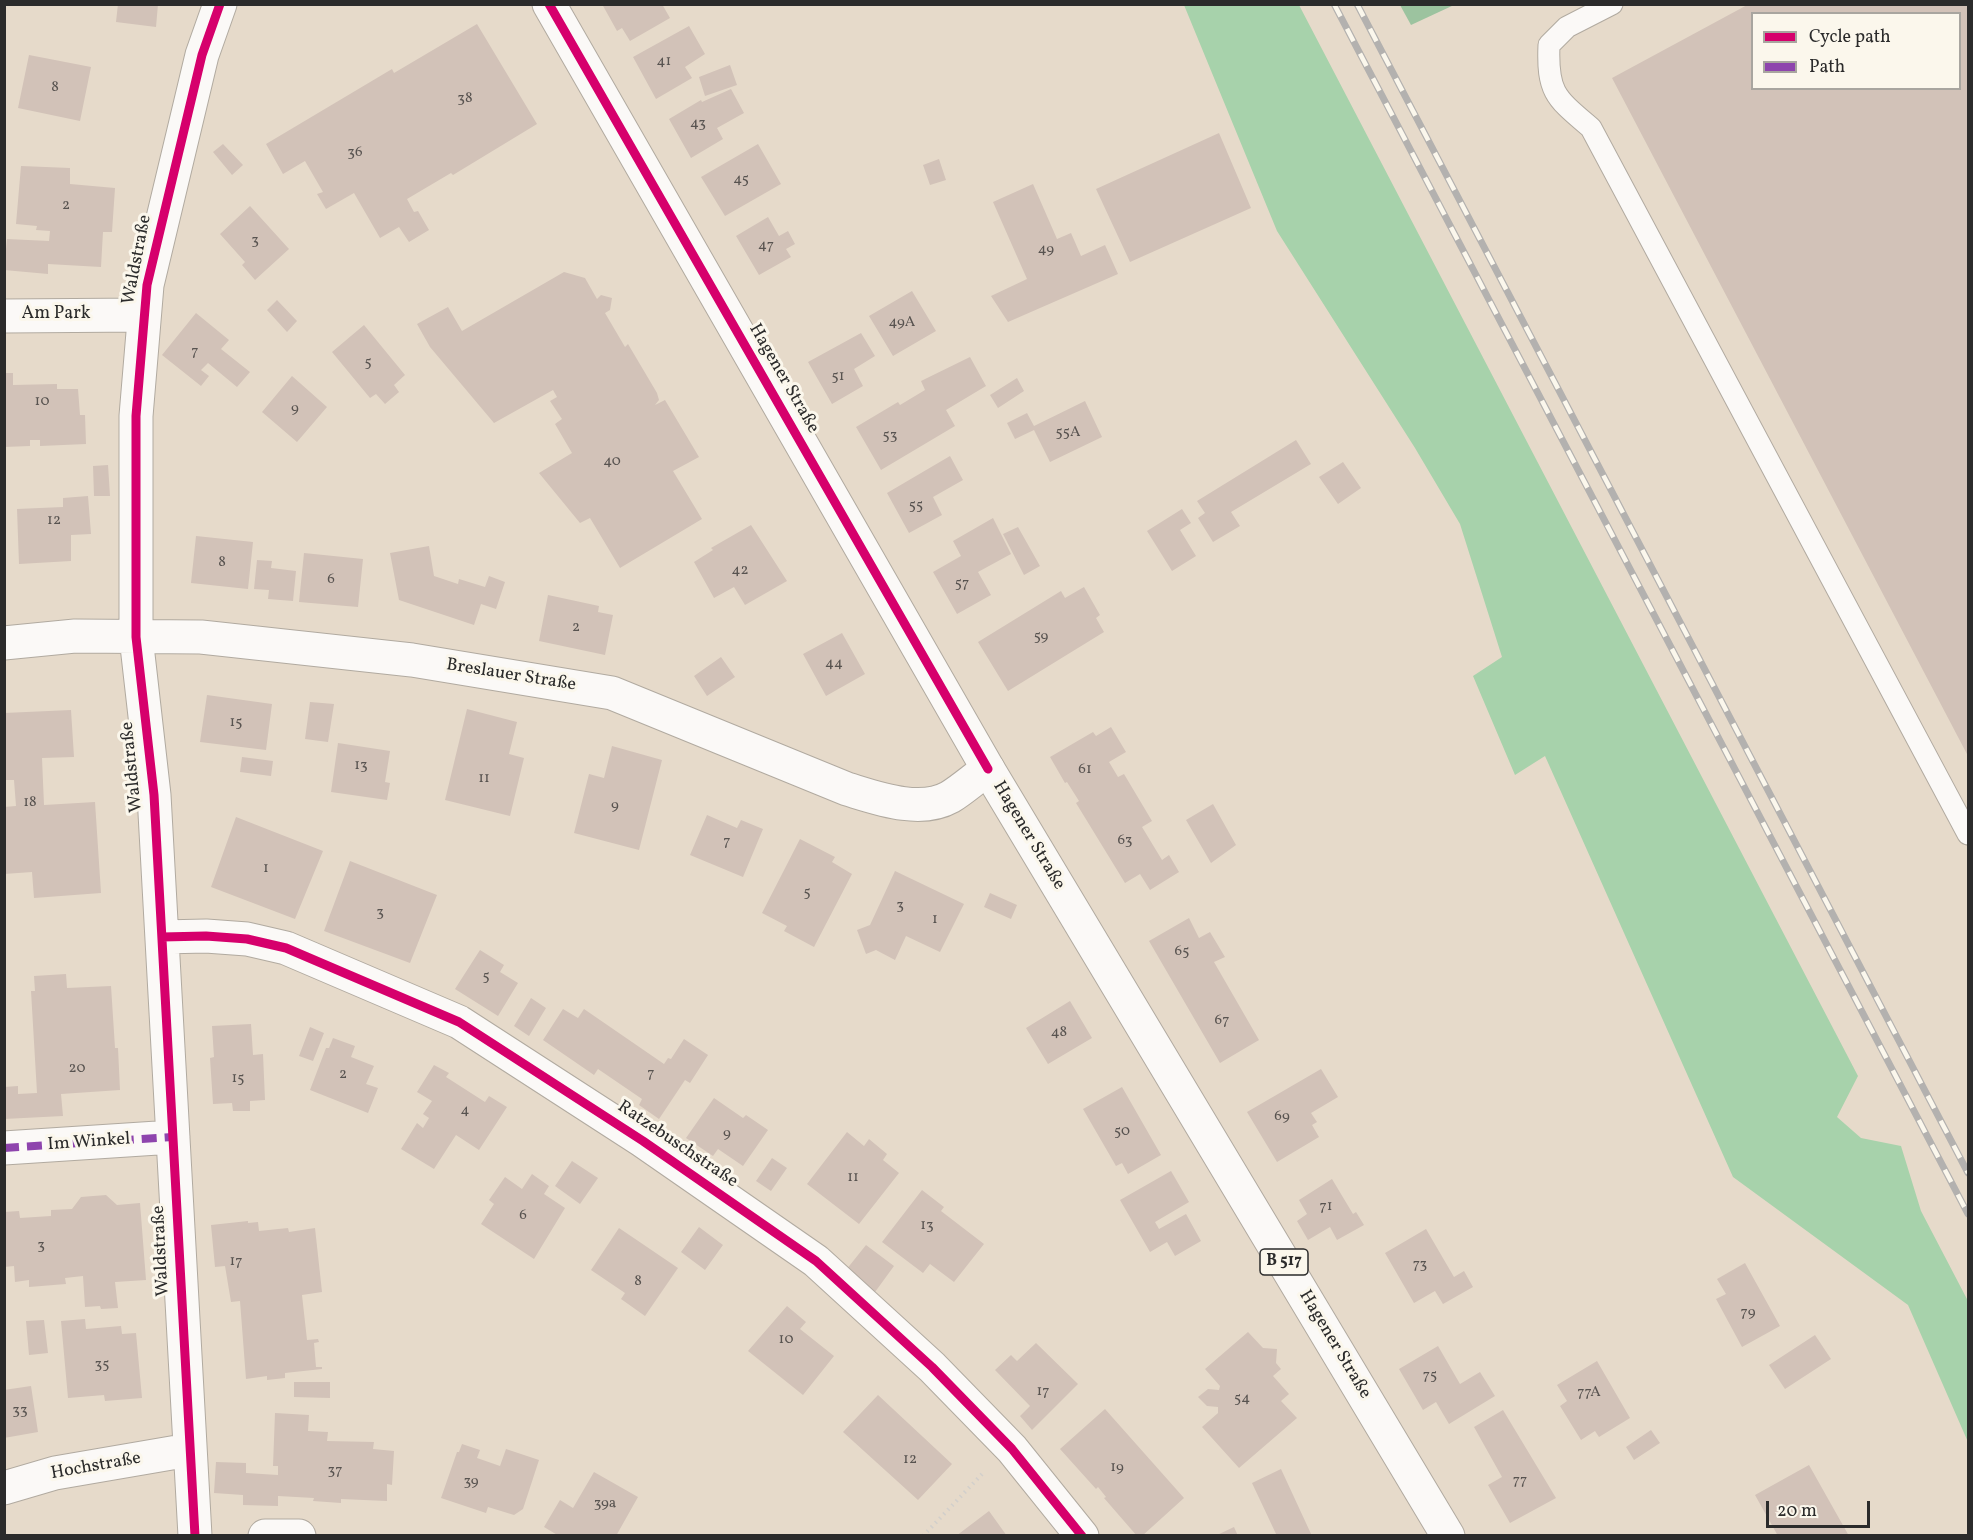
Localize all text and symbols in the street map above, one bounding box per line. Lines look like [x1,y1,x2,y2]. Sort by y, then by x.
legend [1751,12,1961,90]
text: Cycle path [1809,25,1891,50]
house number: 41 [657,53,671,71]
text: Path [1809,55,1845,80]
house number: 8 [51,79,59,97]
house number: 38 [457,90,473,108]
house number: 43 [690,115,706,133]
house number: 36 [347,144,363,162]
house number: 45 [733,171,749,189]
house number: 2 [62,197,70,215]
street label: Waldstraße [119,213,157,307]
house number: 3 [251,232,259,250]
house number: 47 [758,237,774,255]
house number: 49 [1038,241,1054,259]
street label: Am Park [22,304,90,326]
house number: 49A [889,314,915,332]
street label: Hagener Straße [743,320,823,438]
house number: 7 [191,343,199,361]
house number: 5 [364,354,372,372]
house number: 51 [831,368,845,386]
house number: 10 [35,393,49,411]
house number: 9 [291,400,299,418]
house number: 55A [1056,424,1080,442]
house number: 53 [883,427,897,445]
house number: 40 [603,453,621,471]
house number: 55 [909,497,923,515]
house number: 12 [47,512,61,530]
house number: 8 [218,554,226,572]
house number: 42 [731,562,749,580]
house number: 6 [327,571,335,589]
house number: 57 [955,575,969,593]
house number: 2 [572,619,580,637]
house number: 59 [1034,628,1048,646]
street label: Breslauer Straße [445,655,577,697]
house number: 44 [825,655,843,673]
house number: 15 [229,714,243,732]
street label: Waldstraße [117,721,149,813]
house number: 13 [354,757,368,775]
house number: 61 [1078,761,1092,779]
house number: 11 [478,770,490,788]
street label: Hagener Straße [987,778,1069,894]
house number: 18 [23,794,37,812]
house number: 9 [611,797,619,815]
house number: 63 [1117,832,1133,850]
house number: 7 [723,833,731,851]
house number: 1 [263,860,269,878]
house number: 5 [803,884,811,902]
house number: 3 [896,897,904,915]
house number: 3 [376,904,384,922]
house number: 1 [932,911,938,929]
house number: 65 [1175,943,1189,961]
house number: 5 [482,968,490,986]
house number: 67 [1215,1012,1229,1030]
house number: 48 [1051,1024,1067,1042]
house number: 20 [69,1060,85,1078]
house number: 7 [647,1065,655,1083]
house number: 2 [339,1066,347,1084]
house number: 15 [231,1070,245,1088]
street label: Ratzebuschstraße [613,1097,741,1193]
house number: 4 [461,1102,469,1120]
house number: 69 [1274,1108,1290,1126]
house number: 50 [1114,1123,1130,1141]
house number: 9 [723,1125,731,1143]
street label: Im Winkel [47,1129,131,1157]
house number: 11 [847,1169,859,1187]
house number: 71 [1319,1198,1333,1216]
street label: Waldstraße [149,1205,175,1297]
house number: 6 [519,1207,527,1225]
house number: 13 [920,1217,934,1235]
house number: 3 [37,1237,45,1255]
road number: B 517 [1260,1249,1308,1275]
house number: 17 [229,1253,243,1271]
house number: 73 [1413,1256,1427,1274]
house number: 8 [634,1273,642,1291]
street label: Hagener Straße [1293,1287,1375,1403]
house number: 79 [1741,1304,1755,1322]
house number: 10 [779,1331,793,1349]
house number: 35 [95,1356,109,1374]
house number: 75 [1423,1367,1437,1385]
house number: 17 [1036,1383,1050,1401]
house number: 77A [1577,1384,1601,1402]
house number: 54 [1234,1390,1250,1408]
house number: 33 [12,1402,28,1420]
street label: Hochstraße [49,1448,143,1486]
house number: 12 [903,1451,917,1469]
house number: 19 [1110,1459,1124,1477]
house number: 37 [328,1462,342,1480]
house number: 77 [1513,1472,1527,1490]
house number: 39 [463,1473,479,1491]
scale bar [1769,1489,1872,1527]
house number: 39a [594,1495,616,1513]
text: 20 m [1777,1499,1817,1524]

